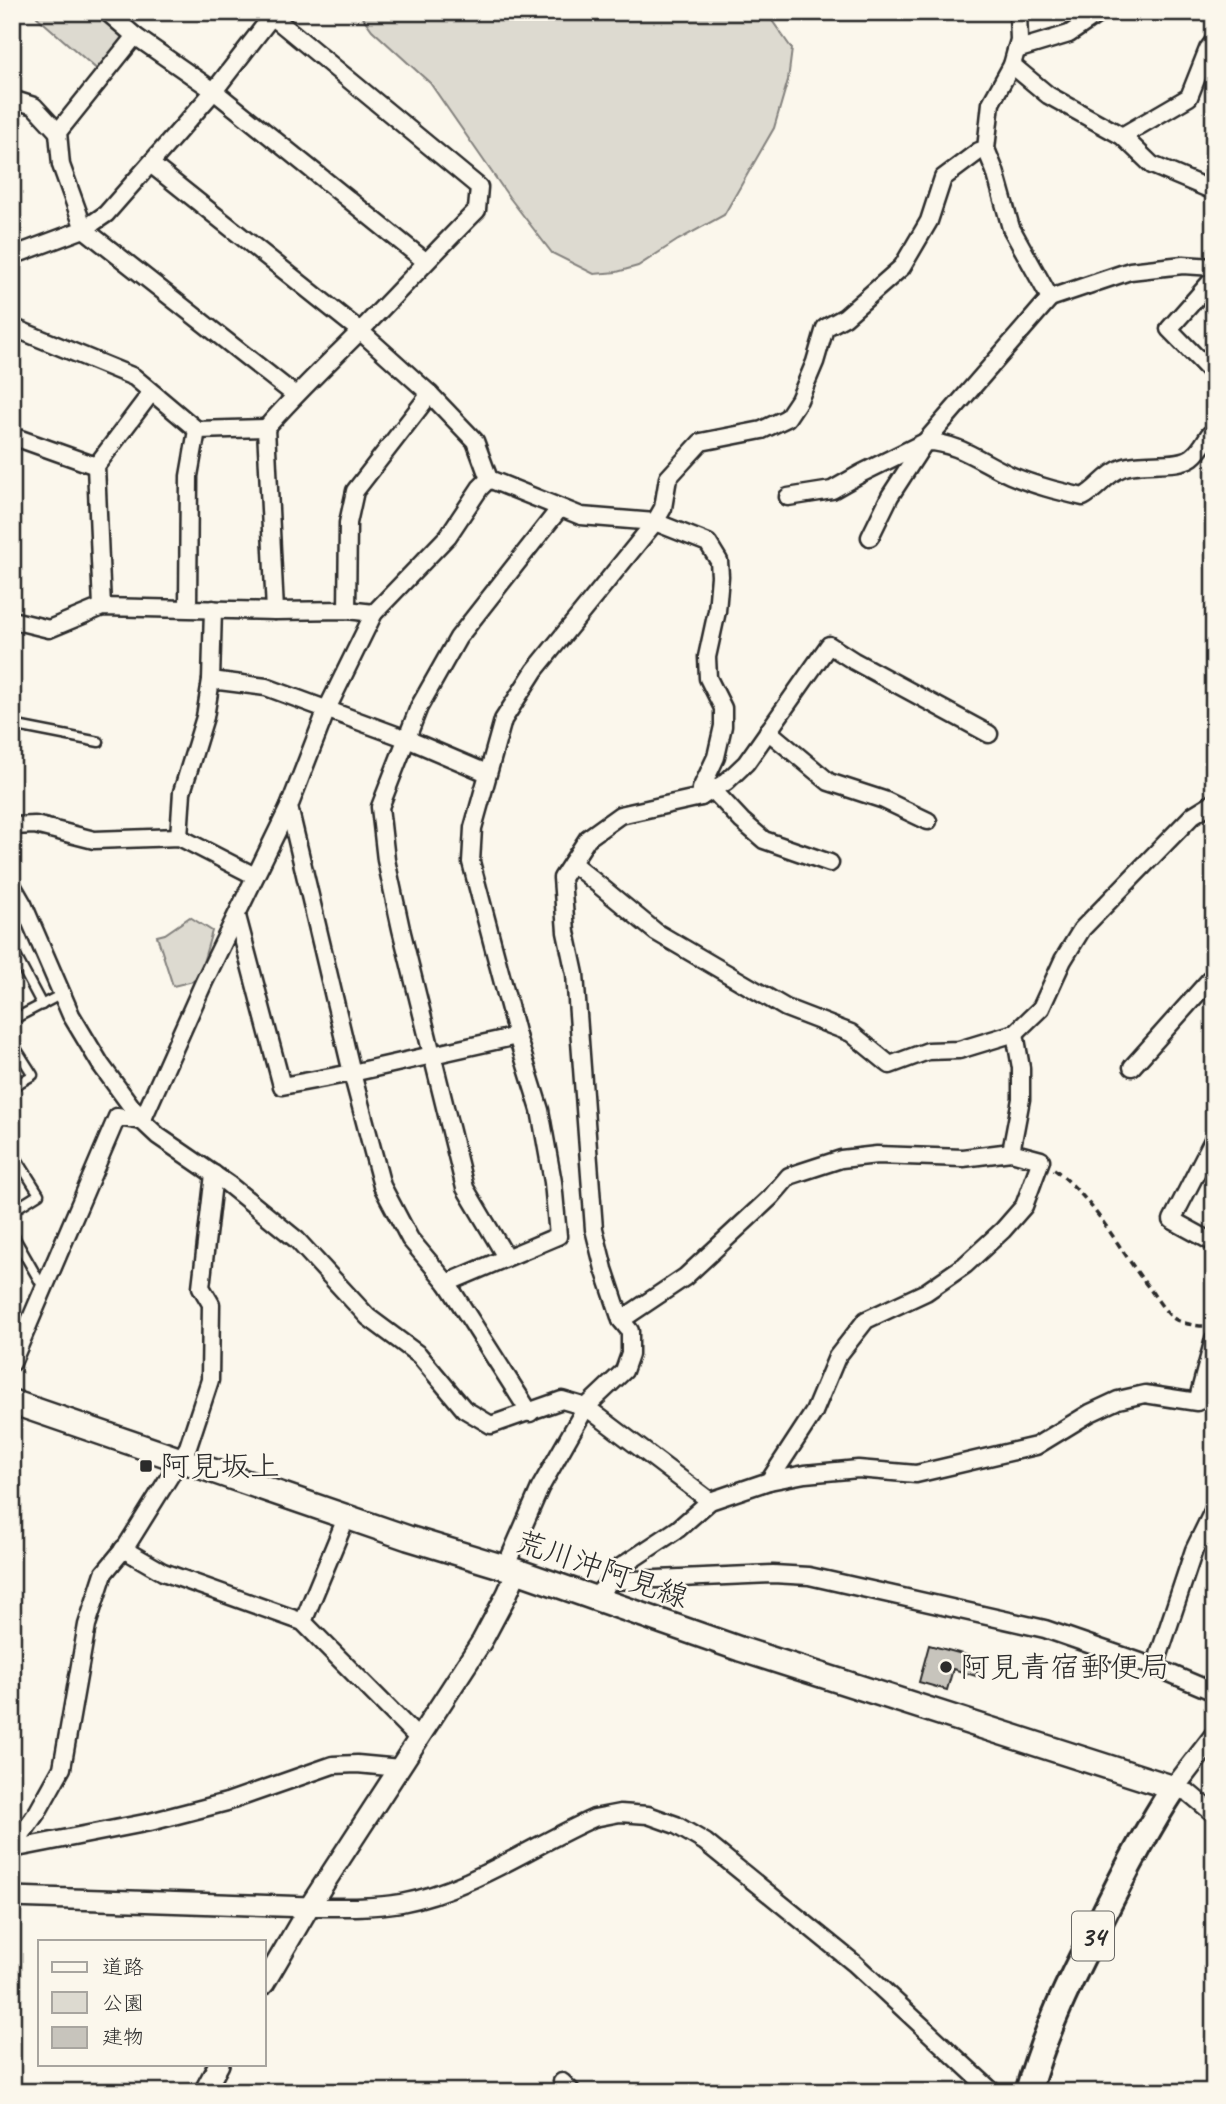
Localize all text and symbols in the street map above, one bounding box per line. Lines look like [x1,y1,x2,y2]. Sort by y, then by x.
place label: 阿見坂上 [160,1447,280,1485]
marker: 阿見坂上 [138,1458,154,1474]
street label: 荒川沖阿見線 [511,1522,693,1616]
place label: 阿見青宿郵便局 [960,1648,1170,1686]
marker: 阿見青宿郵便局 [938,1659,954,1675]
road number: 34 [1072,1912,1114,1960]
legend [38,1940,266,2066]
text: 道路 [102,1954,144,1980]
text: 公園 [102,1990,144,2016]
text: 建物 [102,2024,144,2050]

